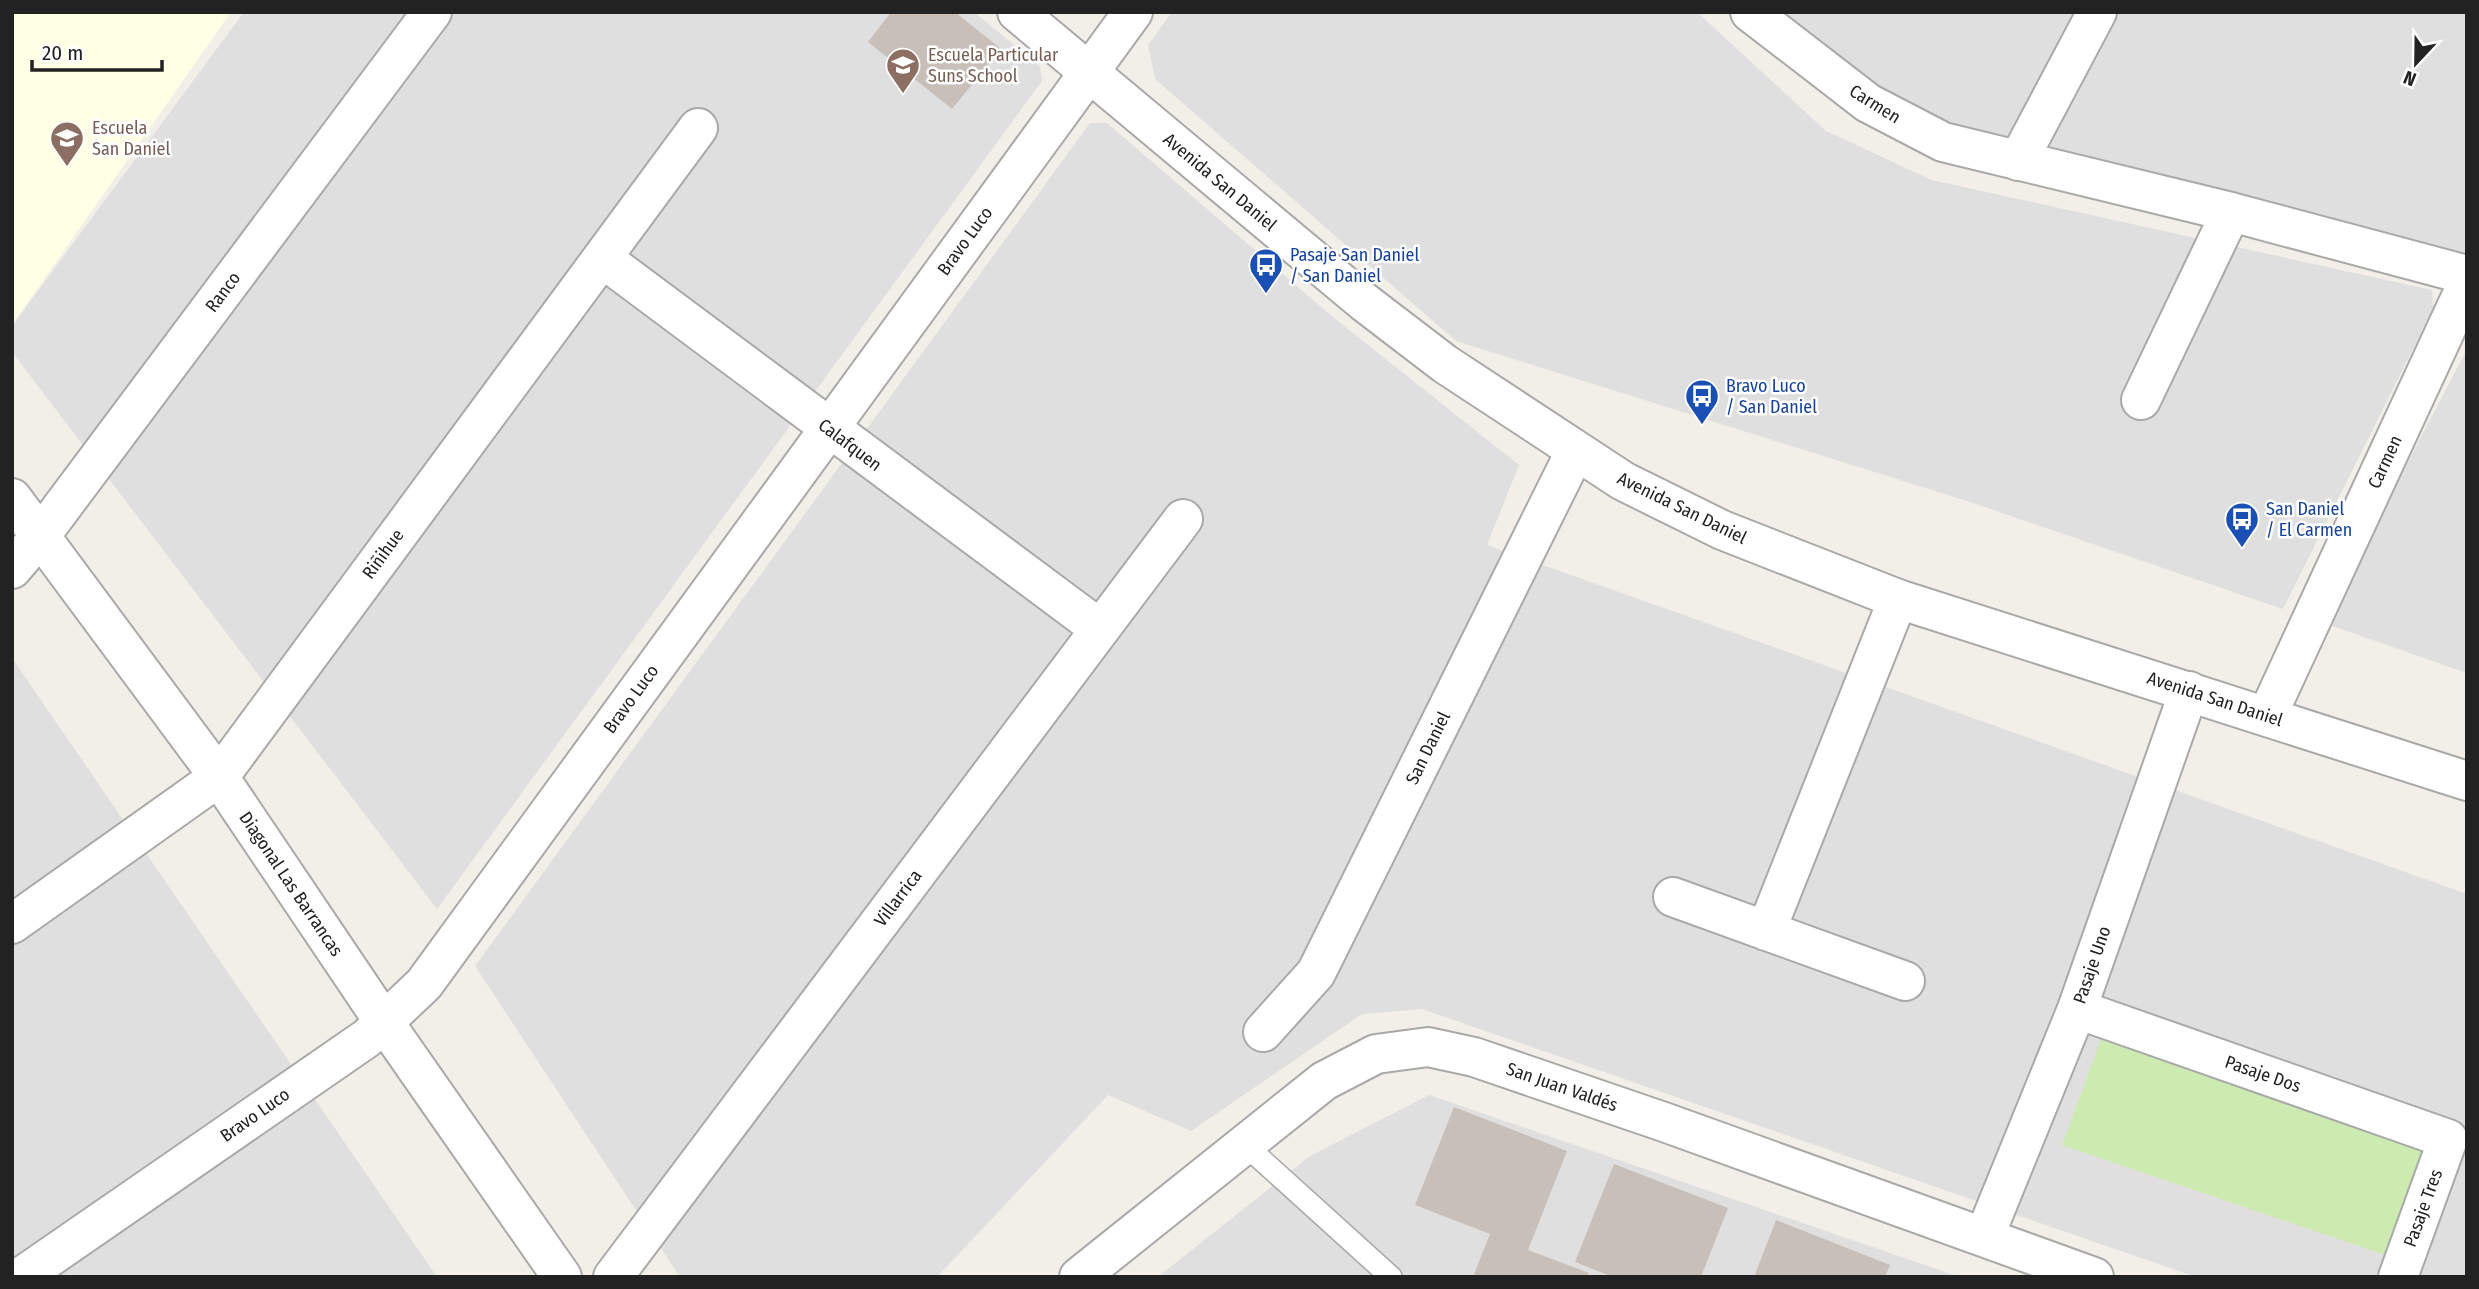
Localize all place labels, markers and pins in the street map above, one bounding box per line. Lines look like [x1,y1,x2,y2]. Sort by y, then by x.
place label: Escuela Particular Suns School [928,44,1059,87]
school or university icon: Escuela Particular Suns School [884,46,922,95]
place label: Escuela San Daniel [92,117,170,160]
school or university icon: Escuela San Daniel [48,119,86,168]
place label: Pasaje San Daniel / San Daniel [1290,244,1420,287]
bus stop icon: Pasaje San Daniel / San Daniel [1247,246,1285,295]
place label: Bravo Luco / San Daniel [1726,375,1817,418]
bus stop icon: Bravo Luco / San Daniel [1683,377,1721,426]
place label: San Daniel / El Carmen [2266,498,2352,541]
bus stop icon: San Daniel / El Carmen [2223,500,2261,549]

